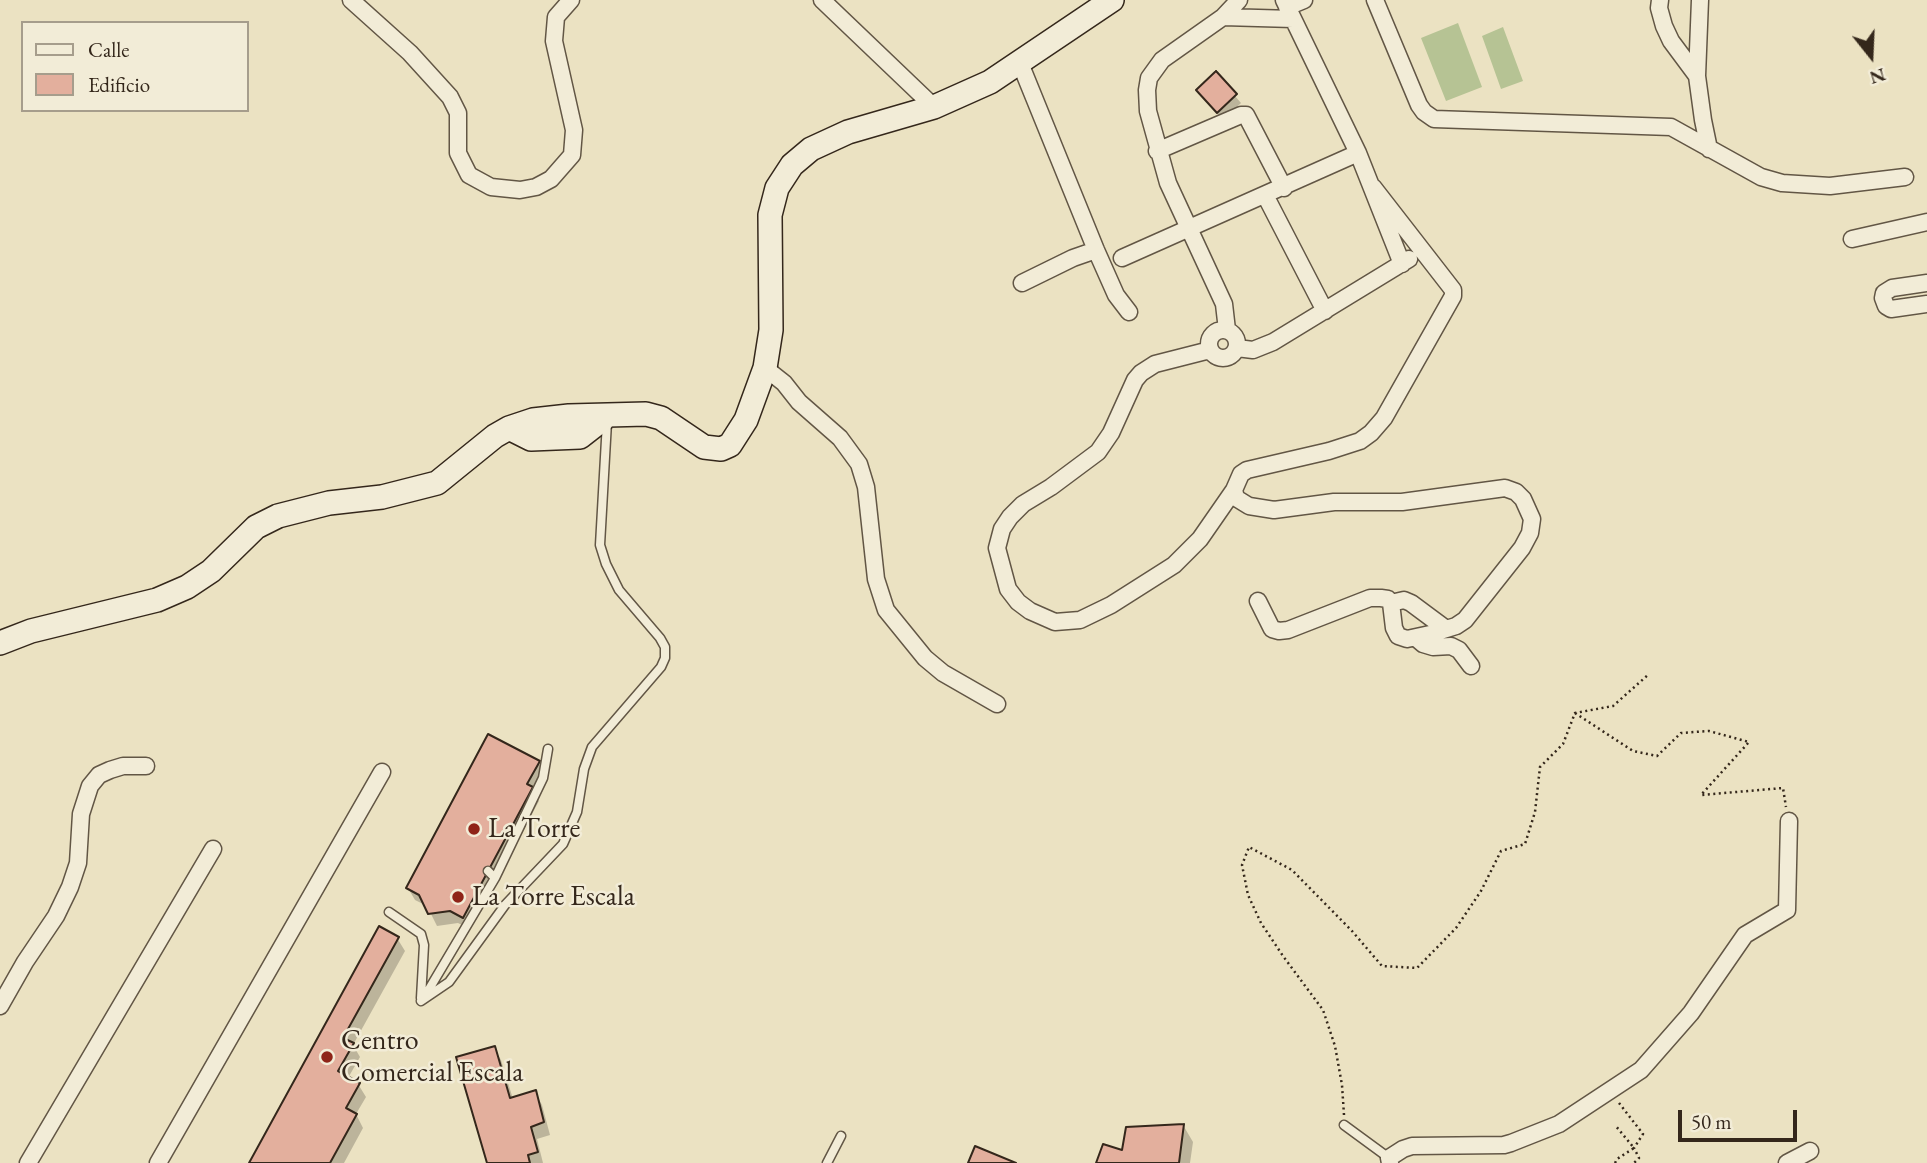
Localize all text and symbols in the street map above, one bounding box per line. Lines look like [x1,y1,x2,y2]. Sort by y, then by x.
legend [21,21,248,112]
north arrow [1836,21,1906,91]
text: Calle [88,36,130,63]
text: N [1866,62,1889,91]
text: Edificio [88,71,150,98]
place label: La Torre [488,812,580,846]
marker: La Torre [466,821,482,837]
place label: La Torre Escala [472,880,635,914]
marker: La Torre Escala [450,889,466,905]
place label: Centro Comercial Escala [341,1024,523,1090]
marker: Centro Comercial Escala [319,1049,335,1065]
scale bar [1682,1096,1801,1140]
text: 50 m [1691,1108,1732,1135]

